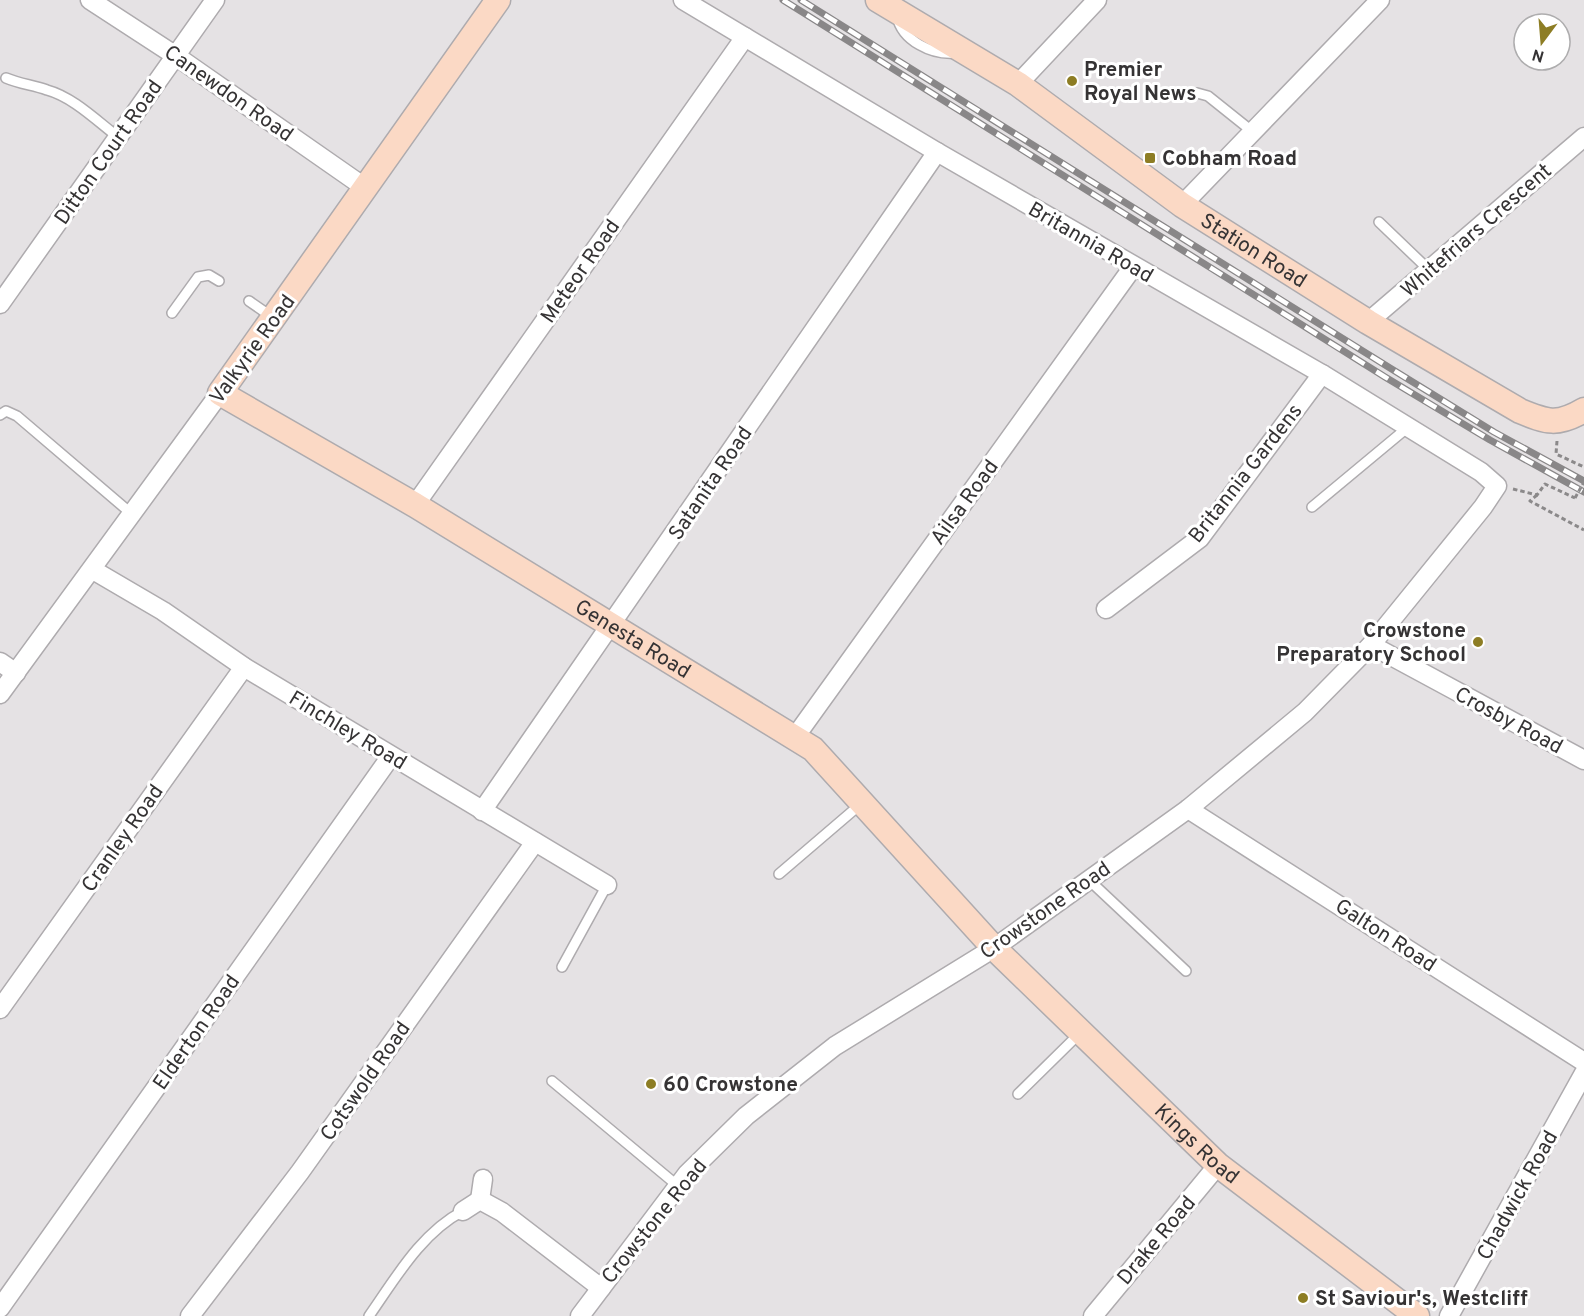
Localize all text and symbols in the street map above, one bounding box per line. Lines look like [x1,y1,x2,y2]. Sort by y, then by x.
north arrow [1512,12,1572,72]
street label: Canewdon Road [158,40,298,149]
text: N [1530,43,1547,66]
place label: Premier Royal News [1084,57,1197,108]
marker: Premier Royal News [1065,74,1079,88]
street label: Ditton Court Road [49,75,169,231]
place label: Cobham Road [1162,146,1297,173]
marker: Cobham Road [1143,151,1157,165]
street label: Whitefriars Crescent [1396,158,1558,304]
street label: Britannia Road [1023,197,1158,290]
street label: Station Road [1195,208,1311,295]
street label: Meteor Road [536,215,627,329]
street label: Valkyrie Road [204,290,302,410]
street label: Britannia Gardens [1183,399,1309,549]
street label: Satanita Road [663,422,759,546]
street label: Ailsa Road [925,455,1005,551]
street label: Genesta Road [569,594,695,686]
place label: Crowstone Preparatory School [1276,618,1466,669]
marker: Crowstone Preparatory School [1471,635,1485,649]
street label: Crosby Road [1449,681,1567,761]
street label: Finchley Road [283,686,411,777]
street label: Cranley Road [76,780,170,898]
street label: Crowstone Road [975,856,1117,966]
street label: Galton Road [1329,893,1441,979]
street label: Elderton Road [148,970,247,1096]
street label: Cotswold Road [315,1017,417,1147]
place label: 60 Crowstone [663,1072,798,1099]
marker: 60 Crowstone [644,1077,658,1091]
street label: Kings Road [1148,1098,1244,1191]
street label: Chadwick Road [1472,1126,1565,1265]
street label: Crowstone Road [596,1154,714,1290]
street label: Drake Road [1112,1191,1202,1291]
place label: St Saviour's, Westcliff [1315,1286,1528,1313]
marker: St Saviour's, Westcliff [1296,1291,1310,1305]

